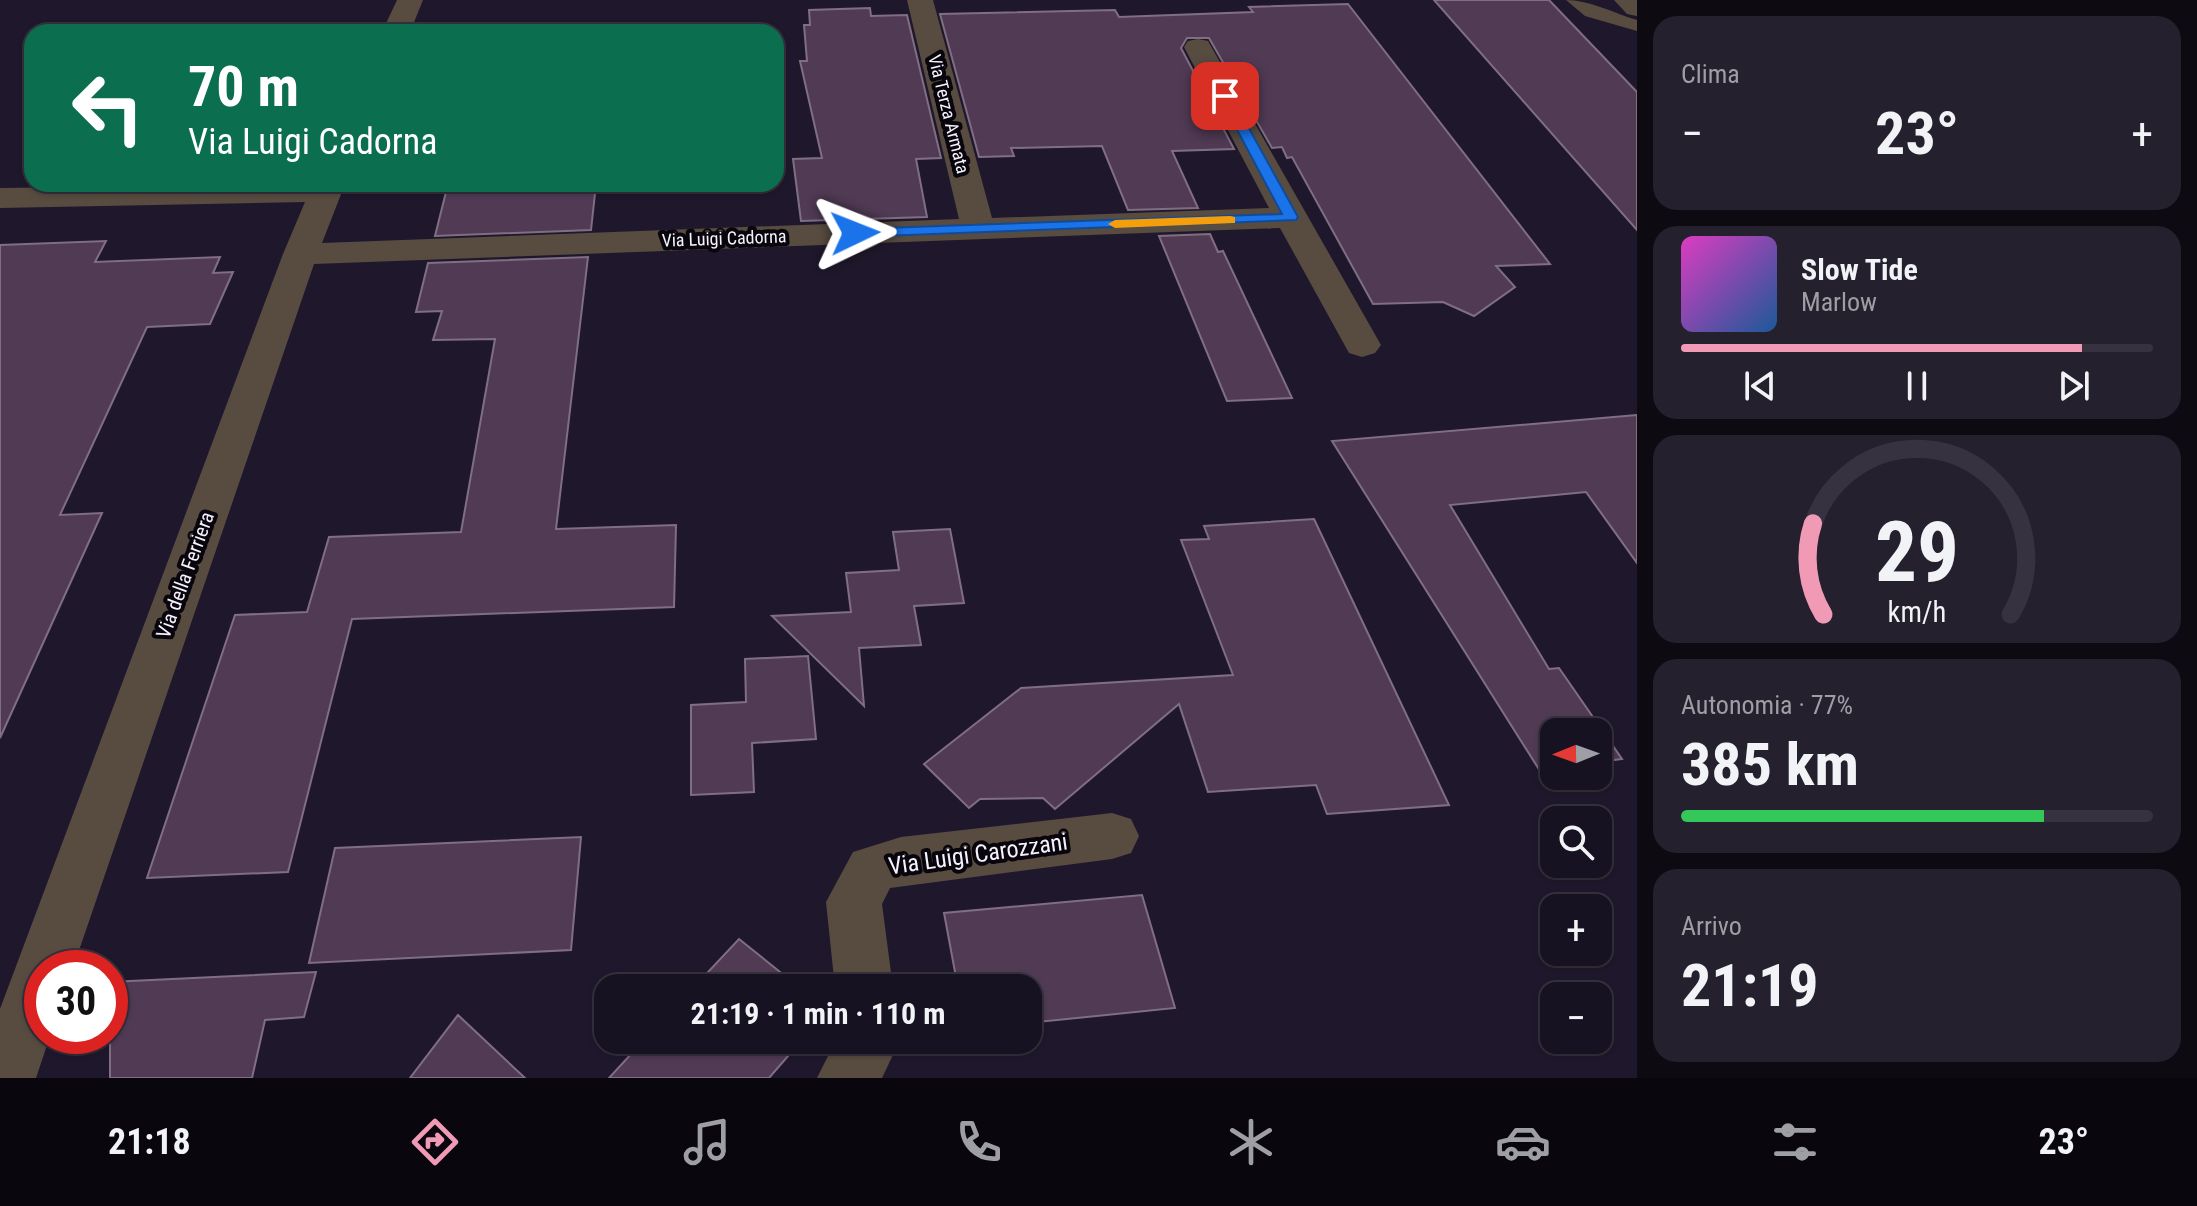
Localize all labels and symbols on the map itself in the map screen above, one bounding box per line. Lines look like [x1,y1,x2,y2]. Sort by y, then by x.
street label: Via Terza Armata [924,52,974,176]
pin [1191,62,1259,130]
position arrow [813,191,897,275]
street label: Via Luigi Cadorna [661,225,787,251]
street label: Via della Ferriera [151,508,219,642]
north arrow [1540,718,1612,790]
street label: Via Luigi Carozzani [887,828,1069,880]
speed limit sign: 30 [24,950,128,1054]

